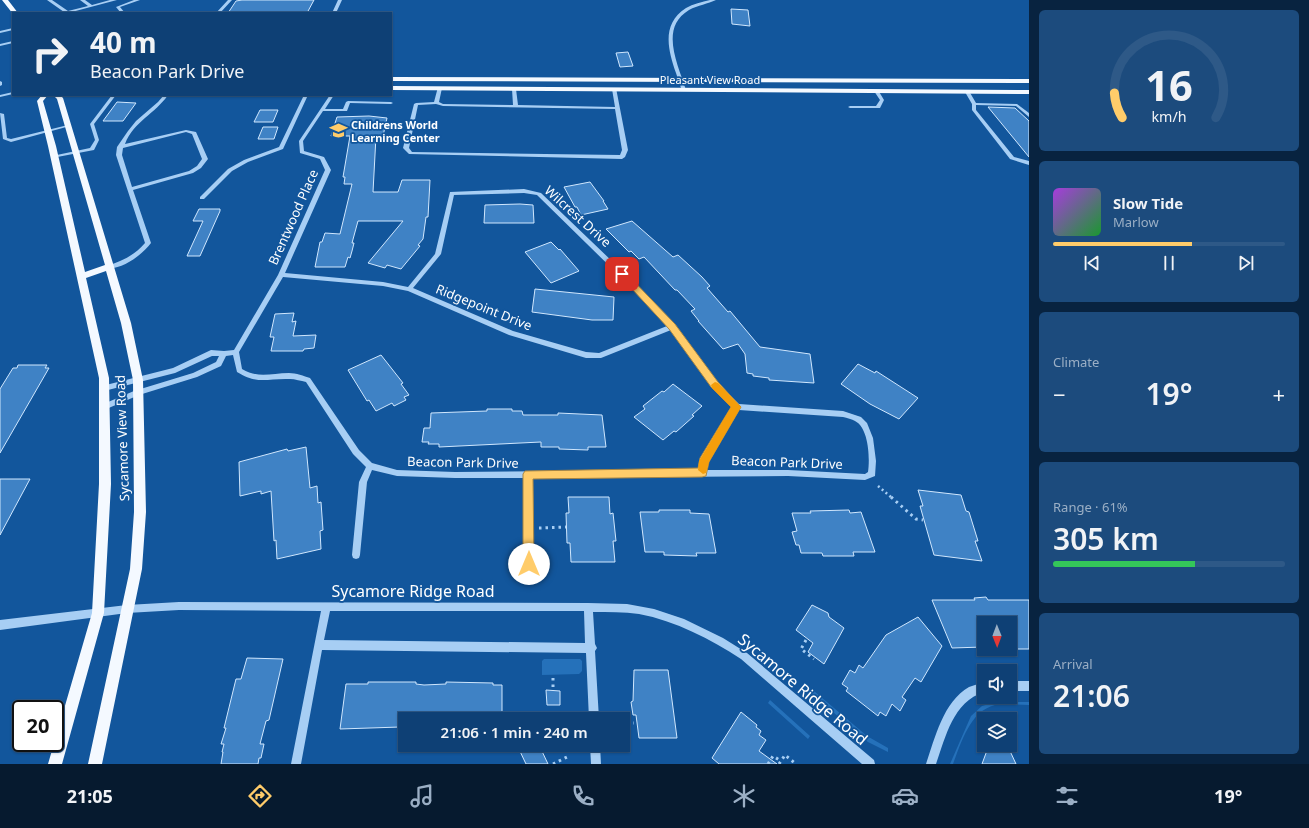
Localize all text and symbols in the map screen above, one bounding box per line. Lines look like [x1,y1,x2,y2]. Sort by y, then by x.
text: 40 m [90,23,157,61]
icon: right [24,28,76,80]
text: 16 [1145,57,1193,113]
text: Beacon Park Drive [90,59,245,83]
street label: Pleasant View Road [660,72,760,87]
text: km/h [1151,107,1187,126]
place label: Childrens World Learning Center [351,117,440,145]
school or university icon: Childrens World Learning Center [328,121,348,141]
street label: Brentwood Place [264,166,322,268]
street label: Wilcrest Drive [541,181,615,251]
text: Slow Tide [1113,193,1183,213]
text: Marlow [1113,213,1159,231]
icon: previous [1081,252,1103,274]
icon: pause [1158,252,1180,274]
icon: next [1235,252,1257,274]
pin [605,257,639,291]
icon: arrive [611,263,633,285]
street label: Ridgepoint Drive [433,280,535,334]
text: Climate [1053,353,1099,371]
text: 19° [1145,373,1193,414]
street label: Sycamore View Road [111,375,133,501]
text: − [1053,379,1066,409]
text: + [1272,379,1285,409]
street label: Beacon Park Drive [731,451,843,473]
street label: Beacon Park Drive [407,452,519,472]
text: Range · 61% [1053,498,1128,516]
text: 305 km [1053,518,1159,559]
position arrow [508,543,550,585]
street label: Sycamore Ridge Road [331,580,495,602]
north arrow [977,616,1017,656]
map controls [977,616,1017,752]
street label: Sycamore Ridge Road [733,628,873,750]
text: Arrival [1053,655,1093,673]
button: sound [977,664,1017,704]
text: 21:06 [1053,675,1130,716]
speed limit sign: 20 [12,700,64,752]
button: layers [977,712,1017,752]
text: 21:06 · 1 min · 240 m [440,722,588,742]
icon: directions [246,782,274,810]
icon: music [408,782,436,810]
icon: phone [569,782,597,810]
icon: climate [730,782,758,810]
icon: car [891,782,919,810]
icon: filters [1053,782,1081,810]
text: 21:05 [67,784,113,808]
text: 19° [1214,784,1242,808]

